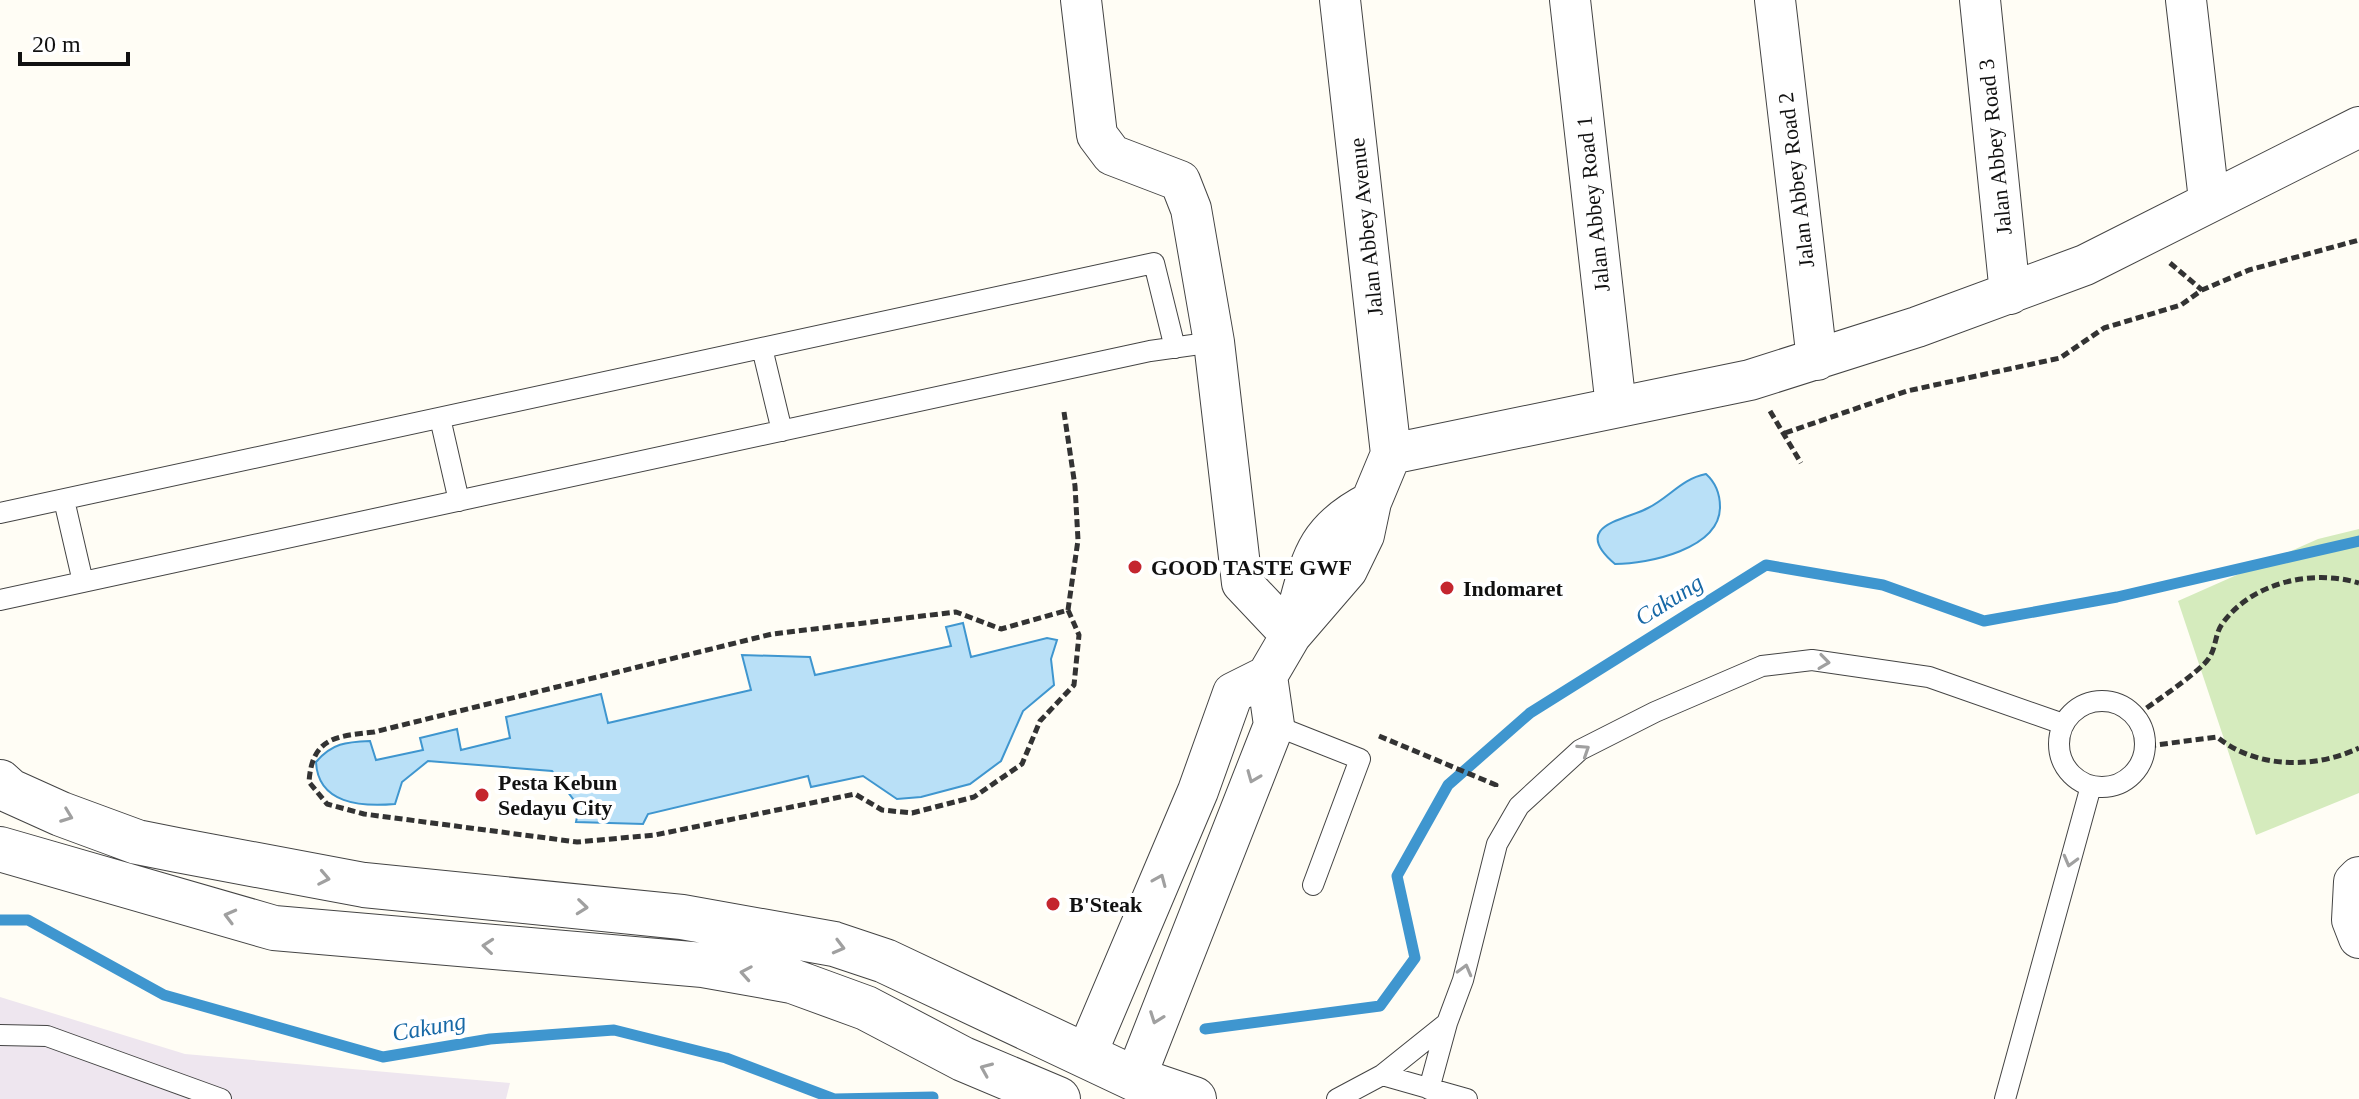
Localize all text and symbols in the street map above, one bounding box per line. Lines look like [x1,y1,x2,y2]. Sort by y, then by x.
scale bar [20,16,128,66]
text: 20 m [32,31,81,57]
street label: Jalan Abbey Road 3 [1973,58,2017,236]
street label: Jalan Abbey Road 2 [1773,91,1819,269]
street label: Jalan Abbey Road 1 [1571,115,1615,293]
street label: Jalan Abbey Avenue [1344,137,1388,317]
place label: GOOD TASTE GWF [1151,555,1352,580]
marker: GOOD TASTE GWF [1126,558,1144,576]
water label: Cakung [1630,569,1708,631]
place label: Indomaret [1463,576,1563,601]
marker: Indomaret [1438,579,1456,597]
one-way arrow [1818,653,1831,670]
one-way arrow [1575,744,1590,759]
one-way arrow [1246,769,1262,783]
place label: Pesta Kebun Sedayu City [498,770,617,820]
marker: Pesta Kebun Sedayu City [473,786,491,804]
one-way arrow [59,806,73,823]
one-way arrow [2063,854,2080,868]
one-way arrow [317,868,331,885]
one-way arrow [1150,874,1166,888]
place label: B'Steak [1069,892,1143,917]
marker: B'Steak [1044,895,1062,913]
one-way arrow [576,898,589,915]
one-way arrow [224,909,238,926]
one-way arrow [831,937,845,954]
one-way arrow [481,938,494,955]
one-way arrow [1456,963,1473,977]
one-way arrow [739,966,753,983]
water label: Cakung [390,1008,468,1046]
one-way arrow [1150,1010,1166,1024]
one-way arrow [980,1062,994,1078]

